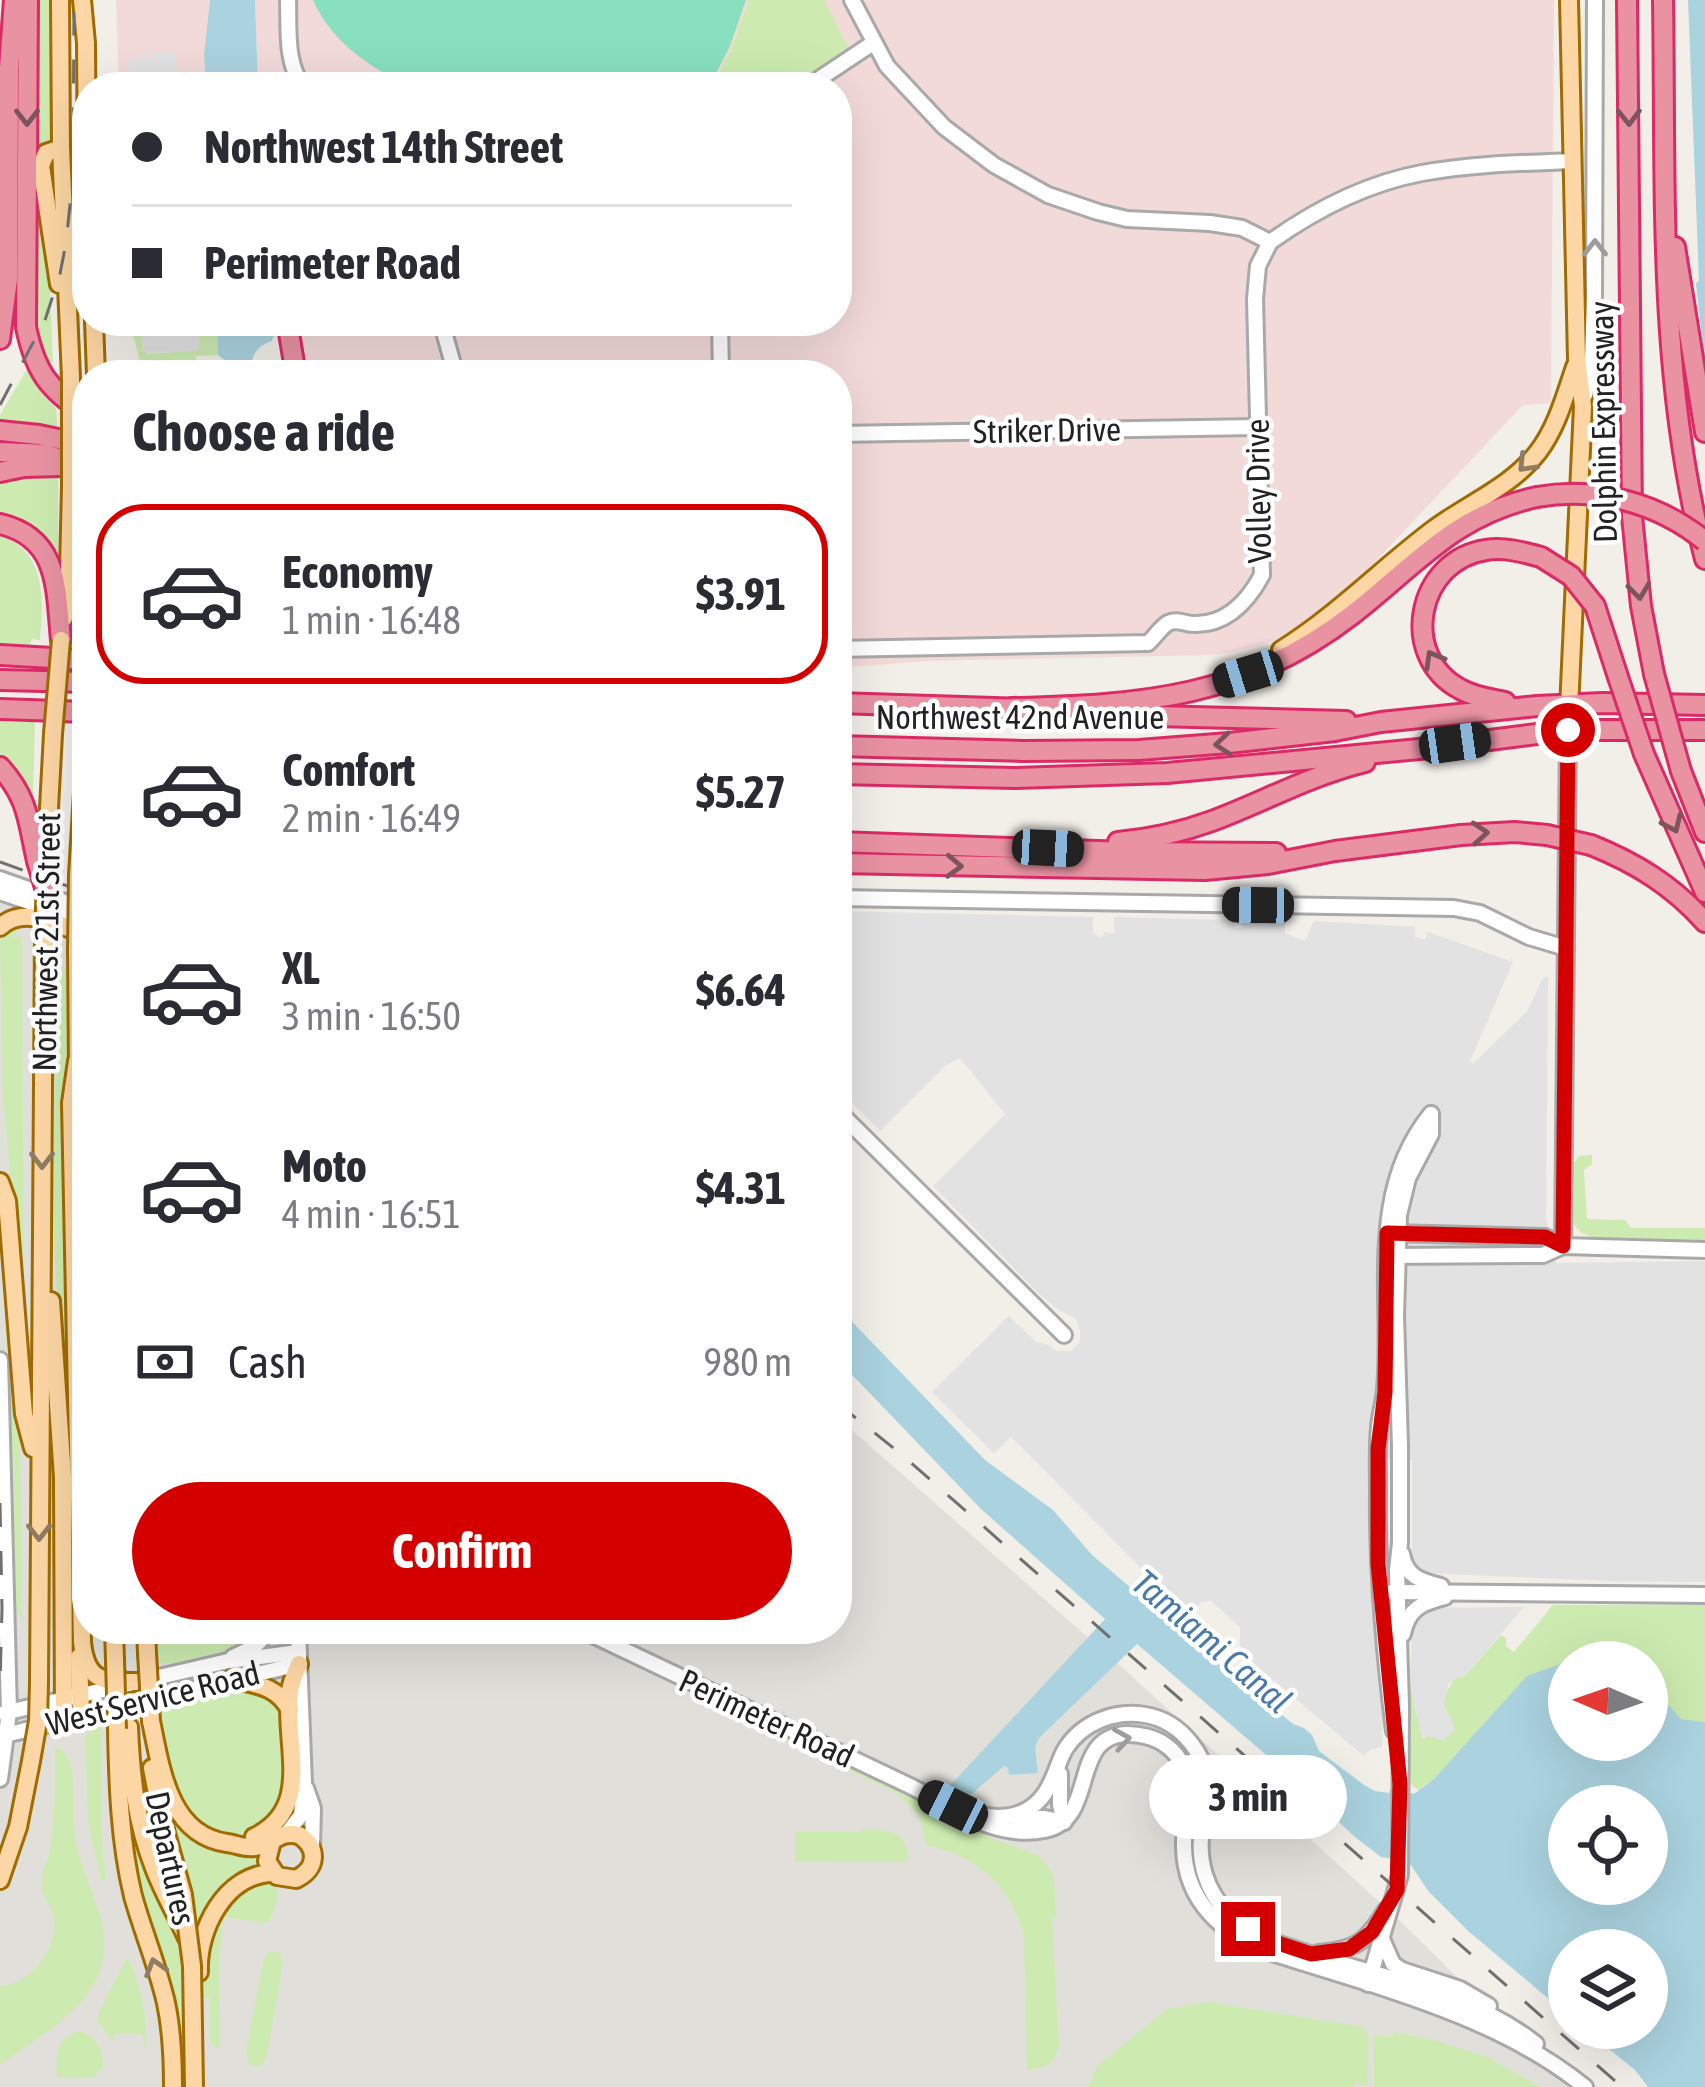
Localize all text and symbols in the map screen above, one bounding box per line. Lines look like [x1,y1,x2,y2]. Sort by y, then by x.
one-way arrow [14,109,40,127]
one-way arrow [1616,109,1642,127]
text: Northwest 14th Street [204,121,563,173]
text: Perimeter Road [204,237,461,289]
one-way arrow [1581,238,1607,257]
street label: Dolphin Expressway [1582,301,1624,543]
text: Choose a ride [132,401,395,462]
street label: Striker Drive [973,410,1121,450]
street label: Volley Drive [1238,418,1278,564]
one-way arrow [1518,450,1540,472]
icon: car [138,540,246,648]
text: Economy [282,546,433,598]
text: $3.91 [696,568,786,620]
one-way arrow [1625,581,1651,600]
text: 1 min · 16:48 [282,598,461,642]
car [1208,646,1288,702]
one-way arrow [1425,650,1448,672]
street label: Northwest 42nd Avenue [876,698,1164,736]
route start [1541,703,1595,757]
car [1417,720,1493,766]
one-way arrow [1213,730,1232,756]
icon: car [138,738,246,846]
text: Comfort [282,744,415,796]
text: $5.27 [696,766,786,818]
text: 2 min · 16:49 [282,796,461,840]
street label: Northwest 21st Street [25,812,67,1072]
one-way arrow [1658,812,1682,833]
one-way arrow [1471,821,1490,847]
car [1011,828,1085,868]
one-way arrow [945,853,964,879]
car [1222,886,1294,924]
icon: car [138,936,246,1044]
text: XL [282,942,320,994]
text: $6.64 [696,964,786,1016]
text: 3 min · 16:50 [282,994,461,1038]
icon: car [138,1134,246,1242]
text: Moto [282,1140,367,1192]
one-way arrow [29,1152,55,1170]
text: $4.31 [696,1162,786,1214]
text: 4 min · 16:51 [282,1192,461,1236]
icon: cash [132,1329,198,1395]
text: Cash [228,1336,307,1388]
text: 980 m [704,1340,792,1384]
button: Confirm [132,1482,792,1620]
one-way arrow [26,1524,52,1542]
water label: Tamiami Canal [1124,1560,1300,1722]
north arrow [1548,1641,1668,1761]
map controls [1548,1641,1668,2049]
street label: West Service Road [43,1653,263,1743]
street label: Perimeter Road [674,1661,860,1775]
one-way arrow [1112,1727,1132,1753]
callout: 3 min [1149,1755,1347,1839]
car [913,1775,993,1839]
text: 3 min [1208,1775,1288,1819]
button: locate [1548,1785,1668,1905]
street label: Departures [138,1788,204,1928]
route end [1221,1902,1275,1956]
button: layers [1548,1929,1668,2049]
one-way arrow [145,1957,170,1978]

